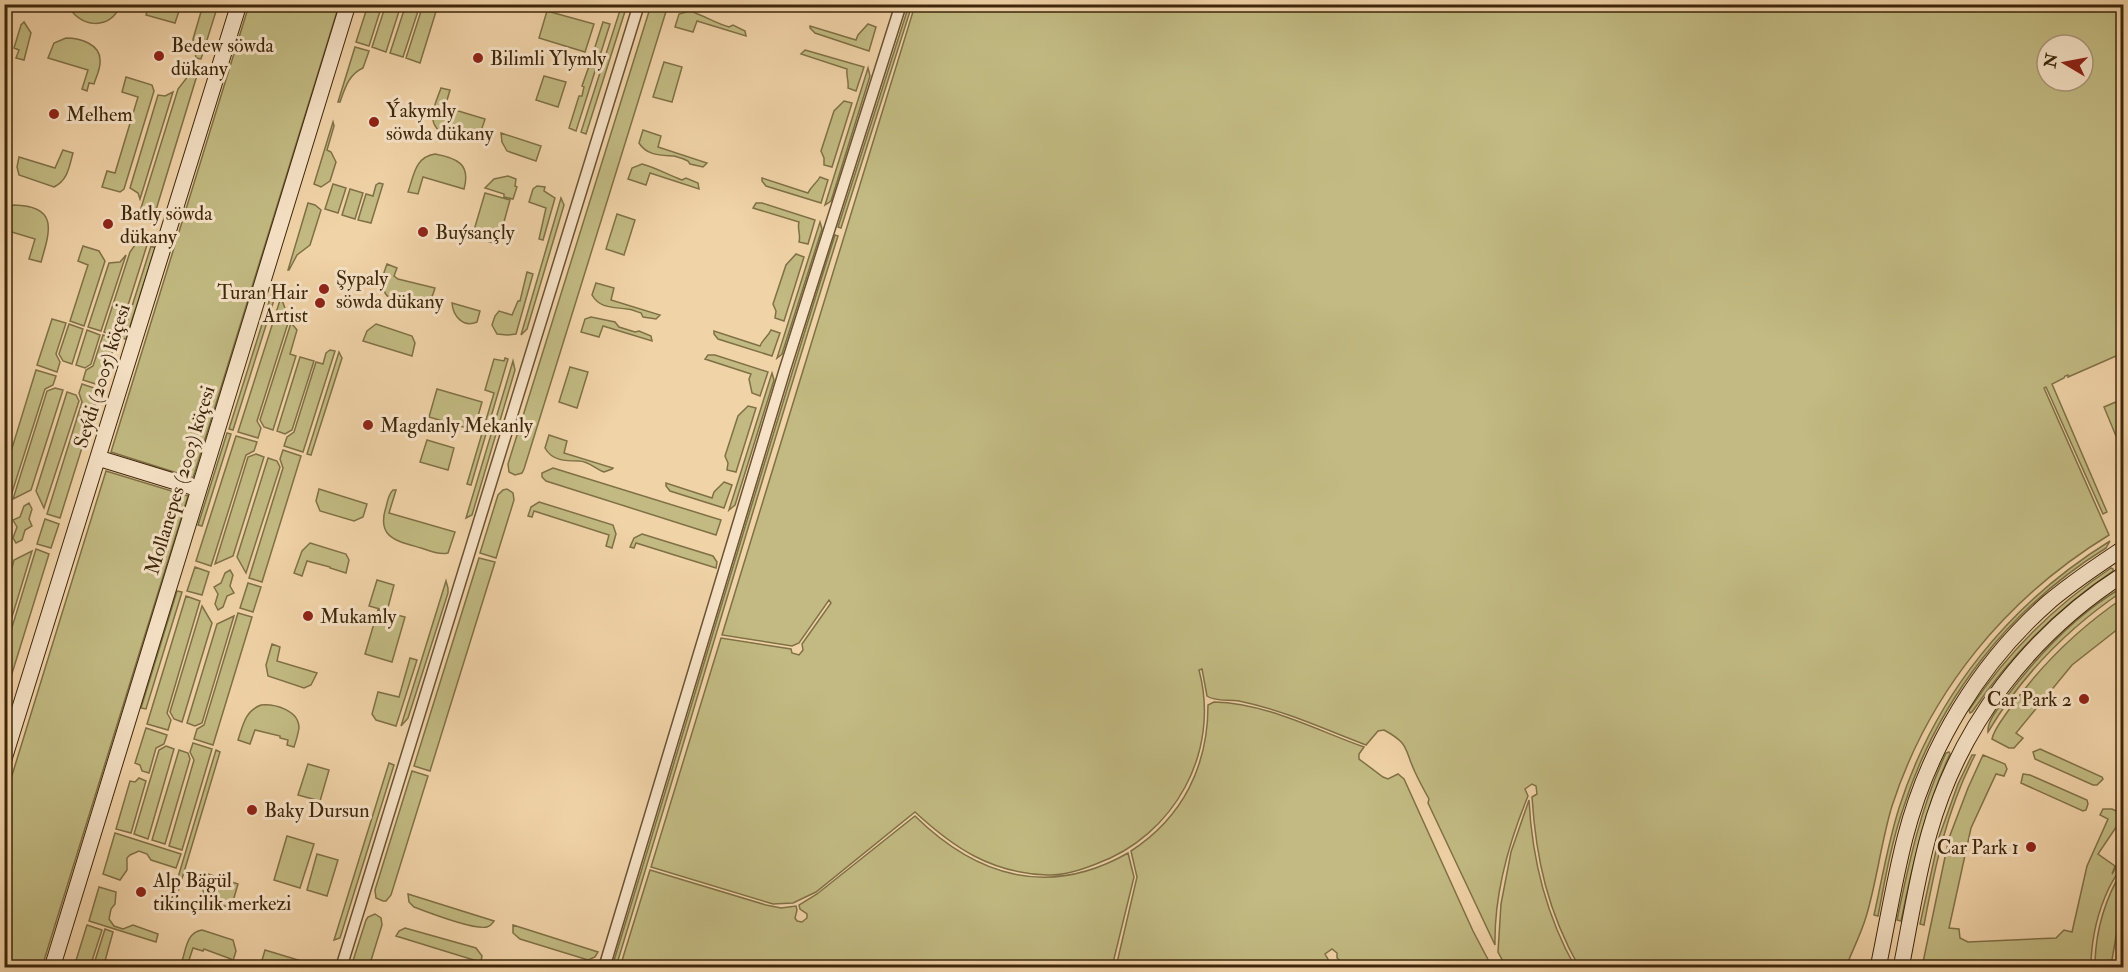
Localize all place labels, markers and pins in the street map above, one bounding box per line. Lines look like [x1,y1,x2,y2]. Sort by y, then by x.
place label: Bedew söwda dükany [171,33,275,81]
place label: Bilimli Ylymly [490,46,607,71]
marker: Bedew söwda dükany [152,49,166,63]
marker: Bilimli Ylymly [471,51,485,65]
place label: Ýakymly söwda dükany [386,97,495,146]
place label: Melhem [66,102,133,127]
marker: Melhem [47,107,61,121]
marker: Ýakymly söwda dükany [367,115,381,129]
place label: Batly söwda dükany [120,201,213,249]
marker: Batly söwda dükany [101,217,115,231]
place label: Buýsançly [435,220,516,245]
marker: Buýsançly [416,225,430,239]
place label: Şypaly söwda dükany [336,266,445,314]
place label: Turan Hair Artist [217,280,309,328]
marker: Şypaly söwda dükany [317,282,331,296]
marker: Turan Hair Artist [313,296,327,310]
place label: Magdanly Mekanly [380,413,534,438]
marker: Magdanly Mekanly [361,418,375,432]
place label: Mukamly [320,604,398,629]
marker: Mukamly [301,609,315,623]
place label: Car Park 2 [1987,687,2072,712]
marker: Car Park 2 [2077,692,2091,706]
place label: Baky Dursun [264,798,370,823]
marker: Baky Dursun [245,803,259,817]
place label: Car Park 1 [1937,835,2019,860]
marker: Car Park 1 [2024,840,2038,854]
place label: Alp Bägül tikinçilik merkezi [152,868,291,916]
marker: Alp Bägül tikinçilik merkezi [134,885,148,899]

